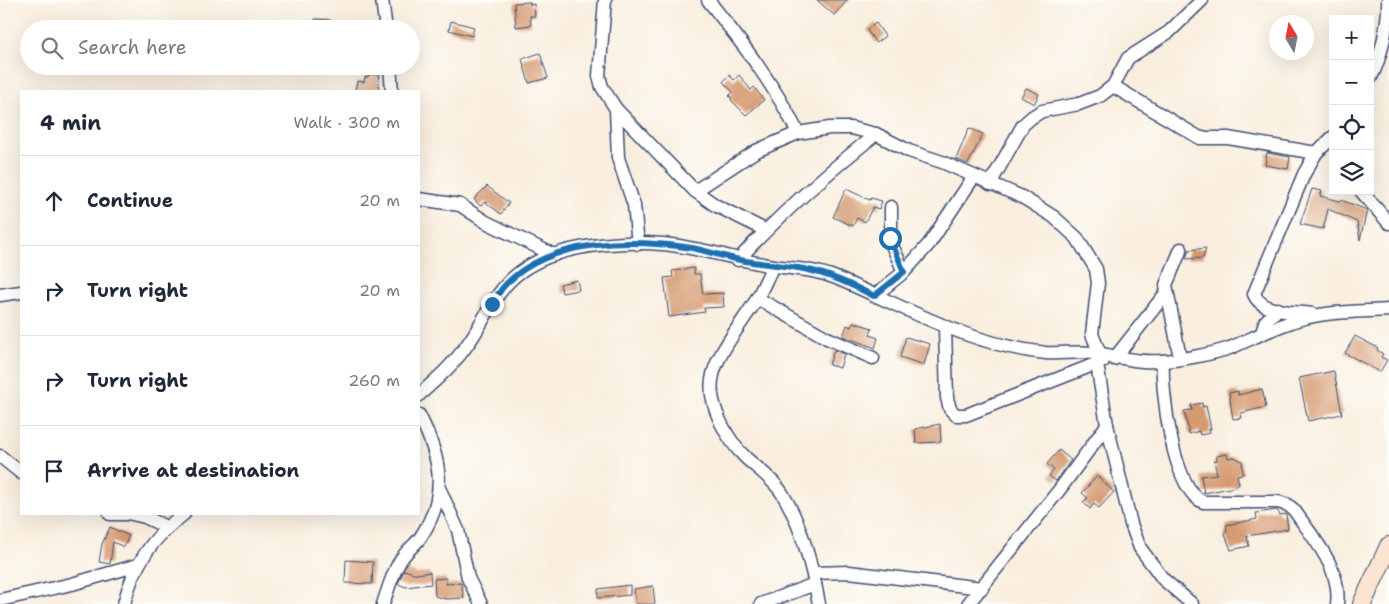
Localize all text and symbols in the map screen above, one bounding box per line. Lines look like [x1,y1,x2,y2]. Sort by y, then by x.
north arrow [1269,15,1314,60]
map controls [1329,15,1374,195]
button: + [1329,15,1374,60]
search box [20,20,420,75]
icon: search [38,34,66,62]
text: Search here [78,35,187,60]
button: − [1329,60,1374,105]
button: locate [1329,105,1374,150]
text: 4 min [40,109,101,137]
text: Walk · 300 m [293,112,400,133]
button: layers [1329,150,1374,195]
icon: ahead [40,187,68,215]
text: Continue [87,188,173,213]
text: 20 m [359,190,400,211]
route start [879,227,902,250]
icon: right [40,277,68,305]
text: Turn right [87,278,188,303]
text: 20 m [359,280,400,301]
route end [481,293,504,316]
icon: right [40,367,68,395]
text: Turn right [87,368,188,393]
text: 260 m [348,370,400,391]
icon: arrive [40,457,68,485]
text: Arrive at destination [87,458,299,483]

